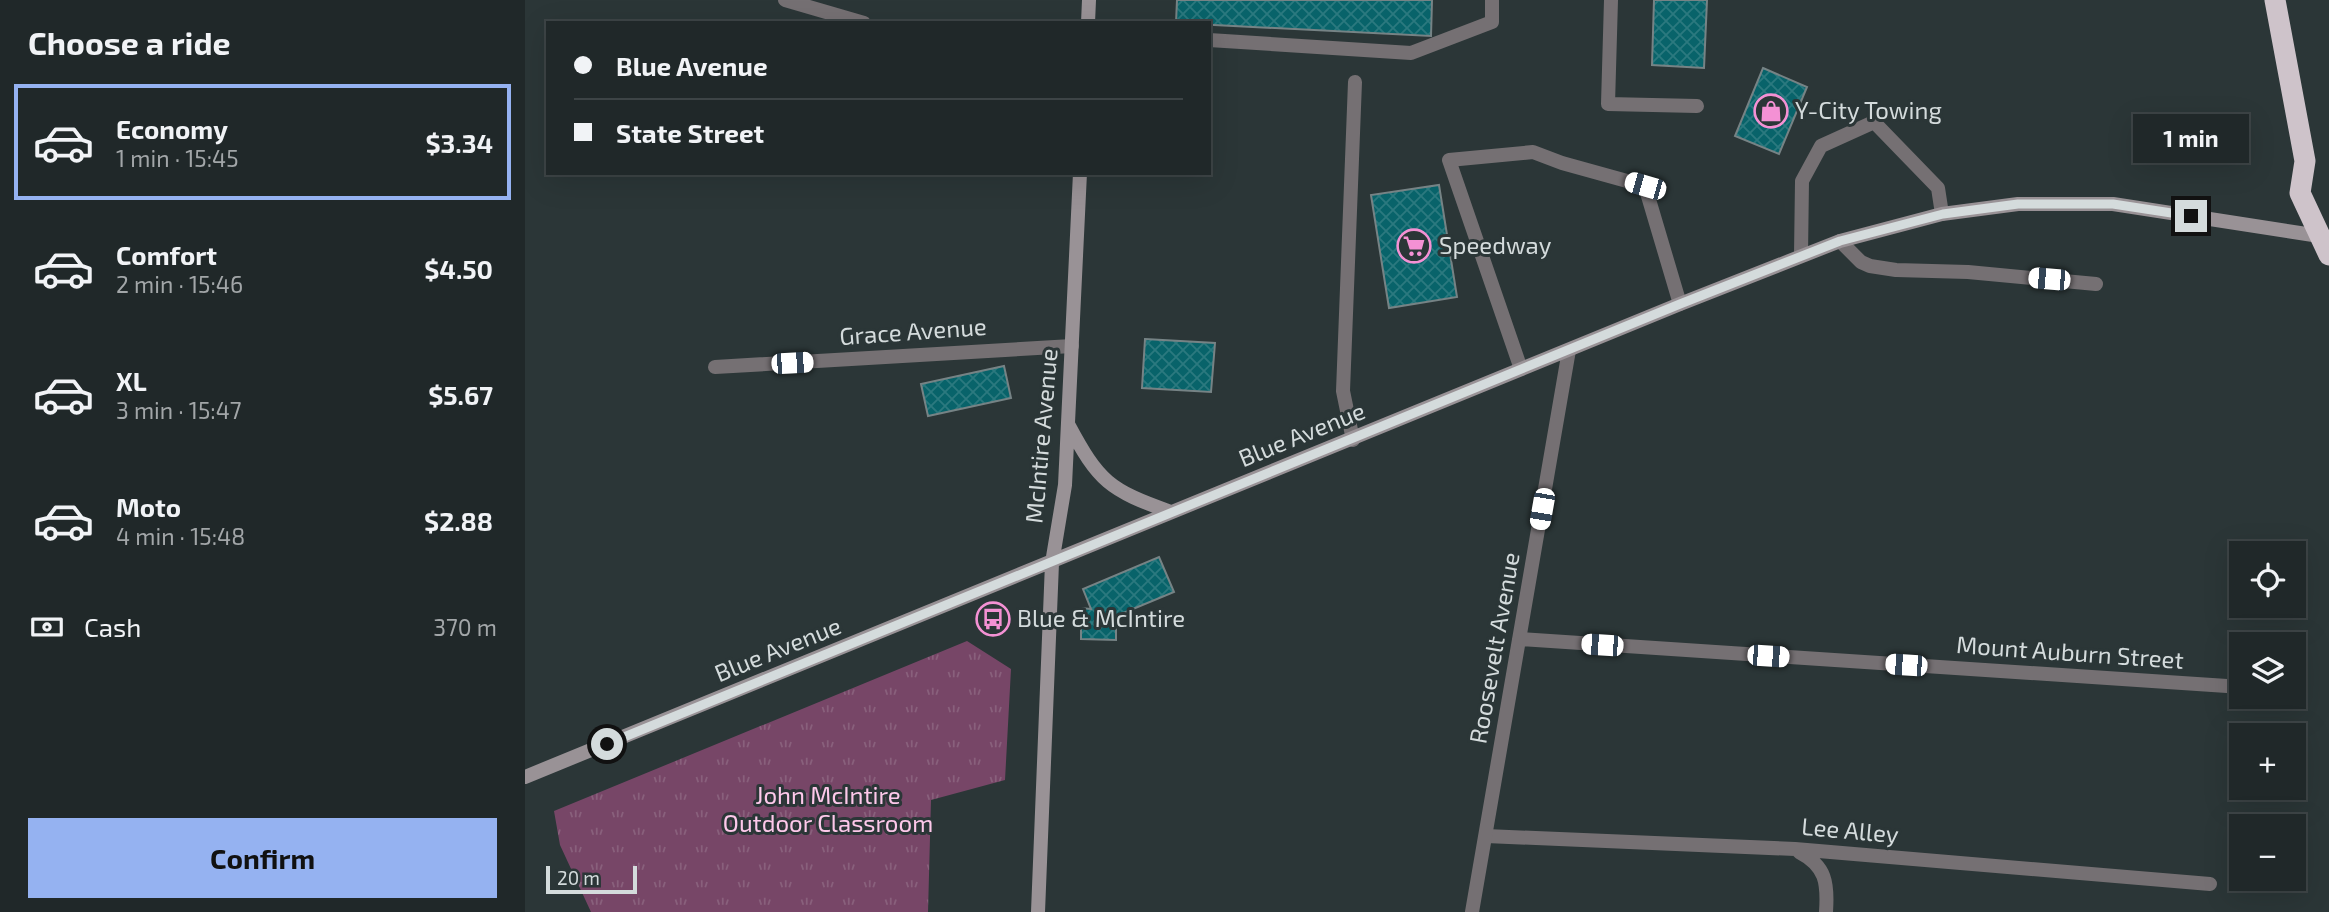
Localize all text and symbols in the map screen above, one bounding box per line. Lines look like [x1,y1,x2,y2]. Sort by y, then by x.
text: Choose a ride [28,23,231,61]
text: Blue Avenue [616,50,768,81]
shop icon: Y-City Towing [1752,92,1790,130]
place label: Y-City Towing [1795,95,1942,124]
icon: car [32,111,95,174]
text: Economy [116,113,228,144]
callout: 1 min [2133,114,2249,164]
text: State Street [616,117,764,148]
text: 1 min [2163,124,2219,152]
text: $3.34 [426,127,493,158]
text: 1 min · 15:45 [116,144,239,172]
car [1622,170,1669,202]
route end [2175,200,2207,232]
supermarket icon: Speedway [1395,227,1433,265]
place label: Speedway [1439,230,1552,259]
icon: car [32,237,95,300]
text: Comfort [116,239,217,270]
text: $4.50 [424,253,493,284]
car [2028,267,2071,291]
text: 2 min · 15:46 [116,270,243,298]
street label: Grace Avenue [838,311,987,350]
street label: McIntire Avenue [1018,347,1063,525]
car [771,351,814,375]
icon: car [32,363,95,426]
text: XL [116,365,147,396]
text: $5.67 [428,379,493,410]
street label: Blue Avenue [1234,395,1369,472]
text: 3 min · 15:47 [116,396,242,424]
car [1529,486,1556,532]
icon: car [32,489,95,552]
text: Moto [116,491,181,522]
text: $2.88 [424,505,493,536]
text: 4 min · 15:48 [116,522,245,550]
map controls [2229,541,2306,891]
button: locate [2229,541,2306,618]
street label: Roosevelt Avenue [1462,550,1525,746]
bus stop icon: Blue & McIntire [974,600,1012,638]
place label: Blue & McIntire [1017,603,1185,632]
icon: cash [28,608,66,646]
street label: Blue Avenue [710,610,845,687]
text: Cash [84,611,141,642]
text: 370 m [433,613,497,641]
street label: Mount Auburn Street [1955,629,2185,674]
button: layers [2229,632,2306,709]
car [1581,633,1624,657]
car [1747,644,1790,668]
car [1885,653,1928,677]
button: + [2229,723,2306,800]
route start [591,728,623,760]
park label: John McIntire Outdoor Classroom [723,780,933,837]
street label: Lee Alley [1800,811,1900,848]
button: − [2229,814,2306,891]
button: Confirm [28,818,497,898]
scale bar [546,863,637,895]
text: 20 m [557,866,600,889]

